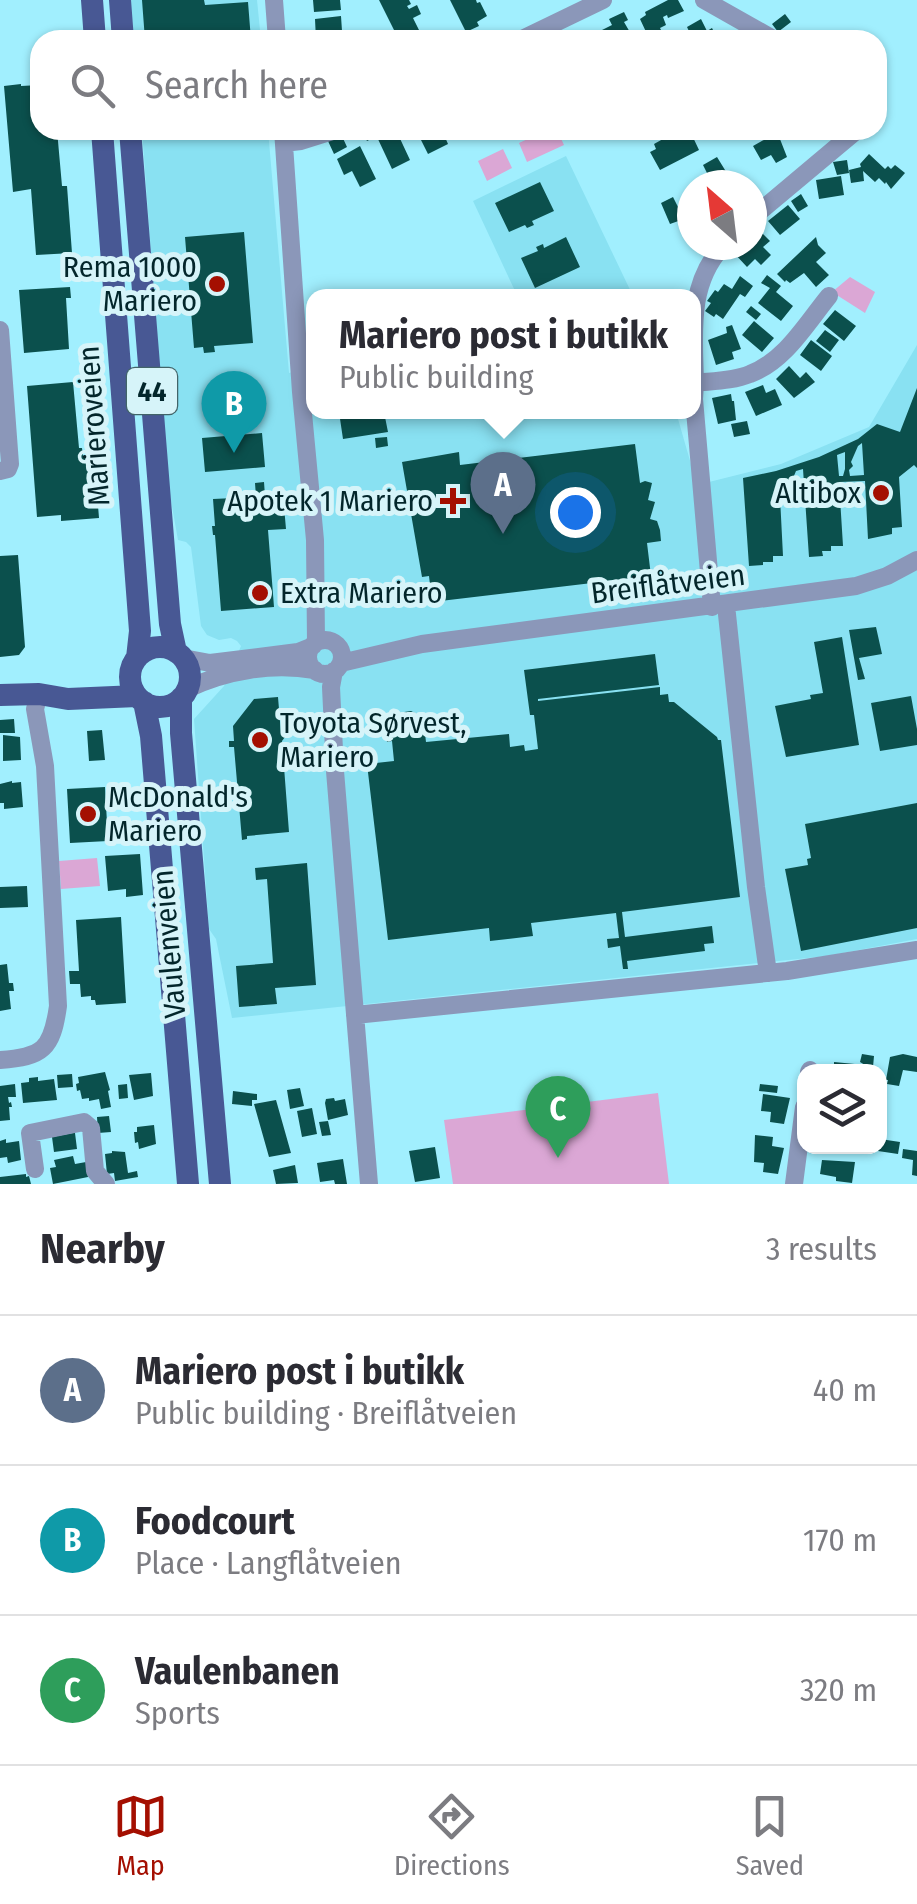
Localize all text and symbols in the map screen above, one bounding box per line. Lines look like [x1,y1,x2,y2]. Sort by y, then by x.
search box [30,30,887,140]
icon: search [65,58,120,113]
text: Search here [145,62,328,108]
north arrow [677,170,767,260]
place label: Rema 1000 Mariero [63,249,197,319]
marker: Rema 1000 Mariero [206,273,228,295]
popup [306,289,701,419]
text: Mariero post i butikk [339,312,668,358]
street label: Marieroveien [70,345,118,507]
text: Public building [339,358,534,396]
road number: 44 [127,368,177,414]
pin: B [202,370,266,453]
pin: A [470,452,536,534]
place label: Altibox [775,475,862,511]
marker: Altibox [870,482,892,504]
place label: Apotek 1 Mariero [227,483,433,519]
your location [550,487,601,538]
marker: Apotek 1 Mariero [442,490,464,512]
street label: Breiflåtveien [589,557,747,611]
place label: Extra Mariero [280,575,443,611]
marker: Extra Mariero [249,582,271,604]
place label: Toyota Sørvest, Mariero [280,705,466,775]
marker: Toyota Sørvest, Mariero [249,729,271,751]
place label: McDonald's Mariero [108,779,248,849]
marker: McDonald's Mariero [77,803,99,825]
street label: Vaulenveien [145,868,193,1020]
map controls [797,1064,887,1154]
button: layers [797,1064,887,1154]
pin: C [526,1076,590,1158]
text: Nearby [40,1224,165,1274]
text: 3 results [766,1230,877,1268]
text: Mariero post i butikk [135,1348,464,1394]
text: A [64,1371,81,1409]
text: 40 m [813,1371,877,1409]
text: Public building · Breiflåtveien [135,1394,517,1432]
text: Foodcourt [135,1498,295,1544]
text: B [64,1521,81,1559]
text: 170 m [803,1521,877,1559]
text: Place · Langflåtveien [135,1544,402,1582]
text: Vaulenbanen [135,1648,340,1694]
text: C [64,1671,81,1709]
text: 320 m [800,1671,877,1709]
text: Sports [135,1694,220,1732]
tab: Map [113,1789,168,1882]
tab: Directions [394,1789,510,1882]
tab: Saved [736,1789,804,1882]

